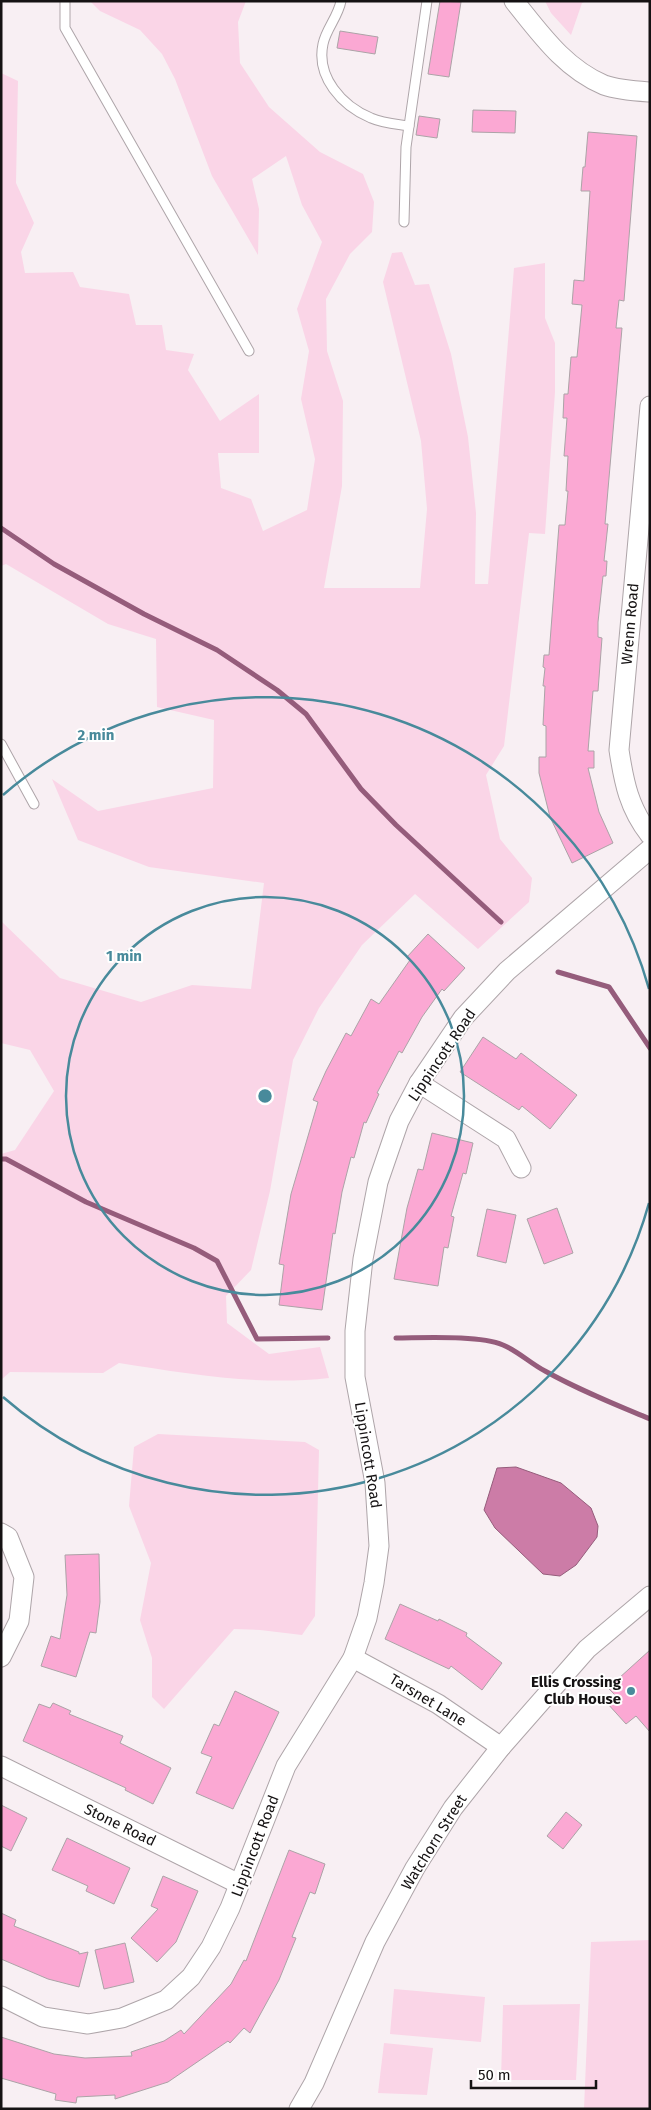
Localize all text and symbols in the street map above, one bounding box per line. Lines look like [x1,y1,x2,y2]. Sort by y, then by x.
street label: Wrenn Road [617,582,643,666]
text: 2 min [78,726,114,744]
text: 1 min [106,947,142,965]
street label: Lippincott Road [404,1005,480,1105]
centre of rings [256,1087,274,1105]
street label: Lippincott Road [351,1400,385,1510]
street label: Tarsnet Lane [386,1670,470,1730]
place label: Ellis Crossing Club House [531,1673,622,1708]
marker: Ellis Crossing Club House [625,1685,637,1697]
street label: Watchorn Street [397,1790,471,1893]
street label: Lippincott Road [227,1793,283,1899]
street label: Stone Road [81,1800,159,1850]
scale bar [471,2058,596,2090]
text: 50 m [478,2066,511,2084]

